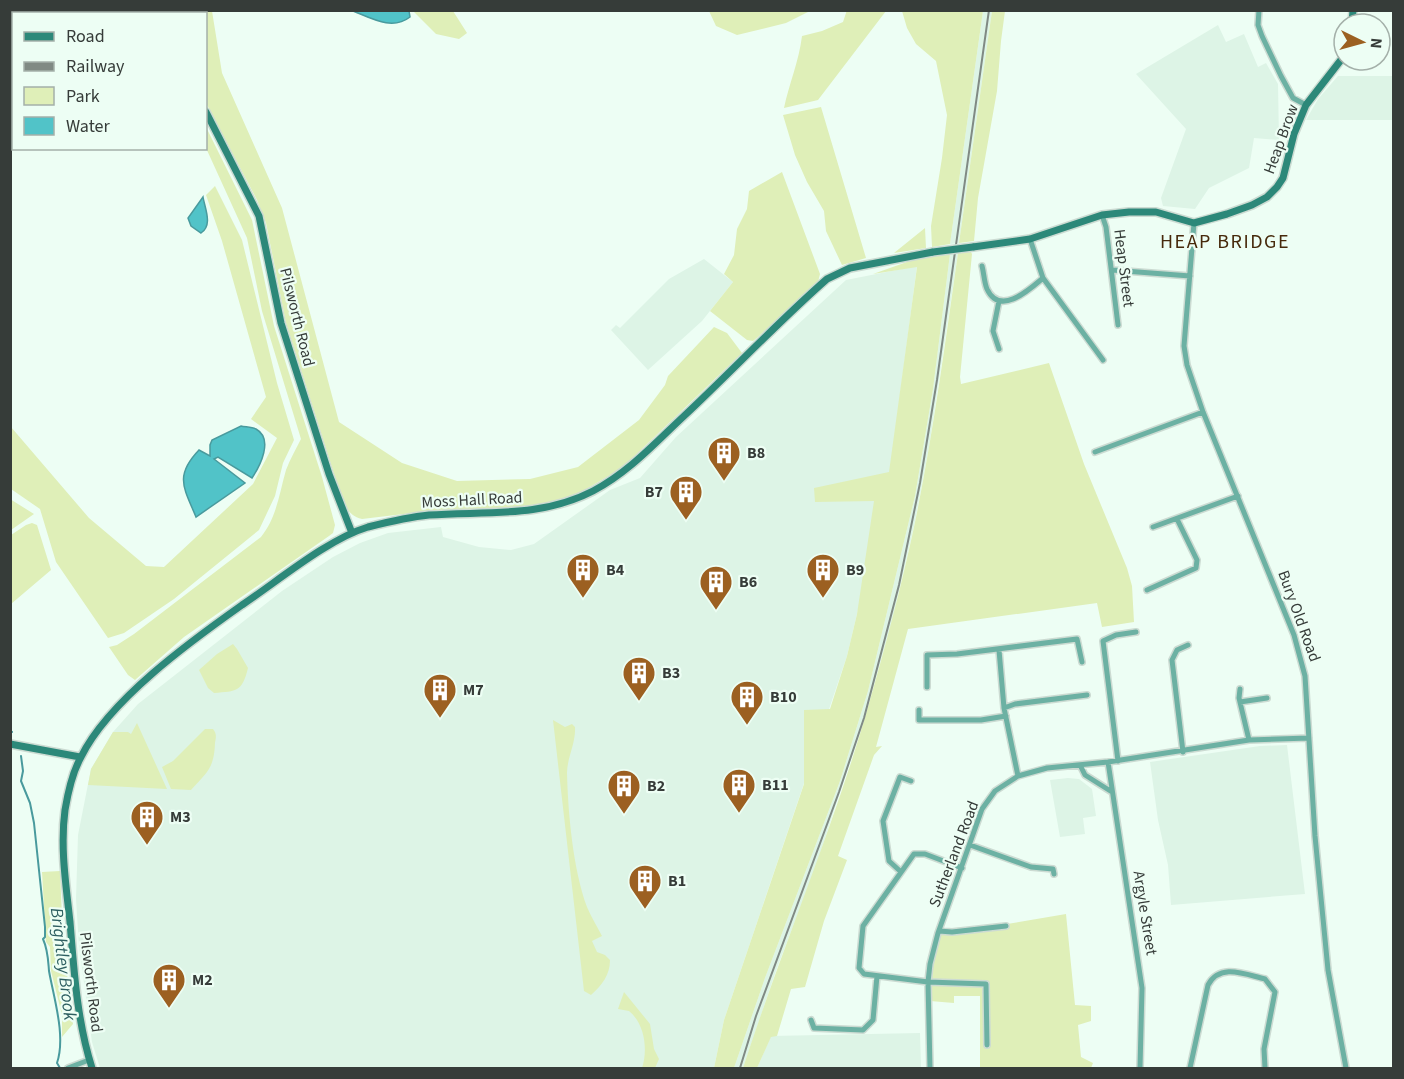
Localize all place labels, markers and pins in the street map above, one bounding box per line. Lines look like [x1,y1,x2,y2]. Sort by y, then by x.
building icon: B8 [706,435,742,482]
place label: B8 [747,442,765,464]
building icon: B7 [668,474,704,521]
place label: B7 [645,481,663,503]
building icon: B4 [565,552,601,599]
building icon: B9 [805,552,841,599]
place label: B4 [606,559,625,581]
place label: B9 [846,559,864,581]
building icon: B6 [698,564,734,611]
place label: B6 [739,571,757,593]
building icon: B3 [621,655,657,702]
place label: B3 [662,662,680,684]
building icon: M7 [422,672,458,719]
place label: M7 [463,679,484,701]
building icon: B10 [729,679,765,726]
place label: B10 [770,686,797,708]
building icon: B11 [721,767,757,814]
building icon: B2 [606,768,642,815]
place label: B11 [762,774,789,796]
place label: B2 [647,775,665,797]
building icon: M3 [129,799,165,846]
place label: M3 [170,806,191,828]
building icon: B1 [627,863,663,910]
place label: B1 [668,870,686,892]
building icon: M2 [151,962,187,1009]
place label: M2 [192,969,213,991]

